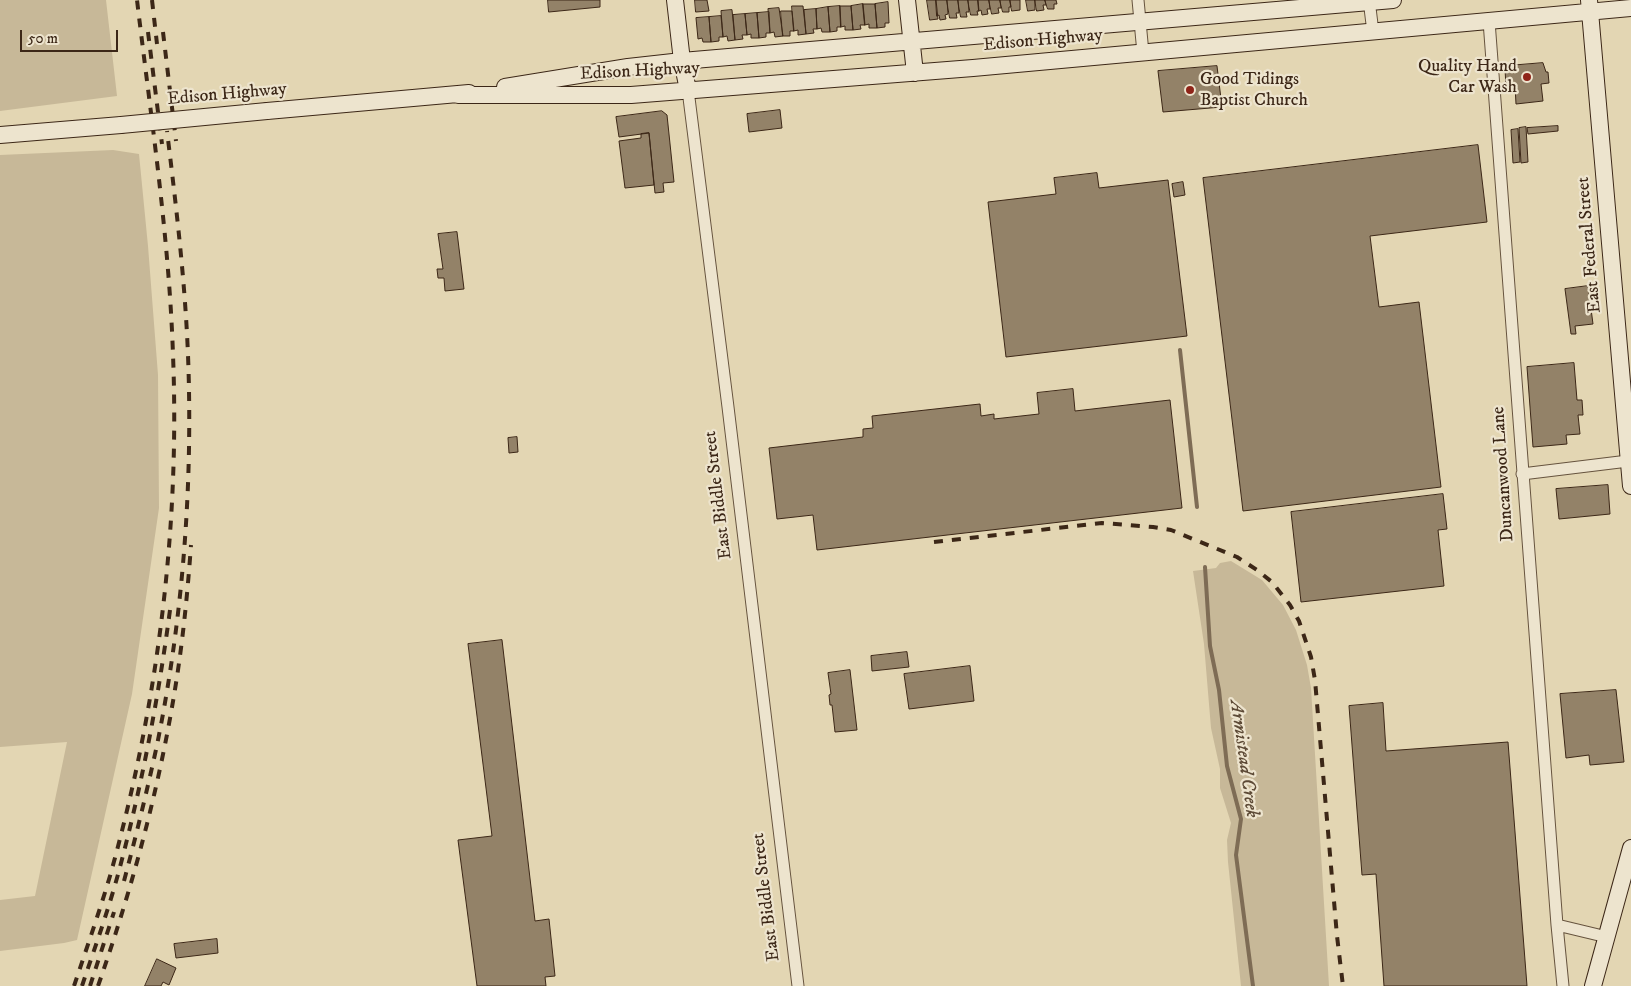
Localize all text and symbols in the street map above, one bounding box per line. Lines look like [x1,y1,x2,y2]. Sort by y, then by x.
scale bar [22,20,120,52]
street label: Edison Highway [982,25,1104,57]
text: 50 m [28,29,58,48]
place label: Quality Hand Car Wash [1418,56,1517,98]
street label: Edison Highway [580,58,700,86]
place label: Good Tidings Baptist Church [1200,69,1308,112]
marker: Quality Hand Car Wash [1521,71,1533,83]
street label: Edison Highway [166,79,288,111]
marker: Good Tidings Baptist Church [1184,84,1196,96]
street label: East Federal Street [1573,176,1607,314]
street label: Duncanwood Lane [1489,406,1519,542]
street label: East Biddle Street [700,430,738,560]
water label: Armistead Creek [1223,699,1263,819]
street label: East Biddle Street [748,832,786,962]

